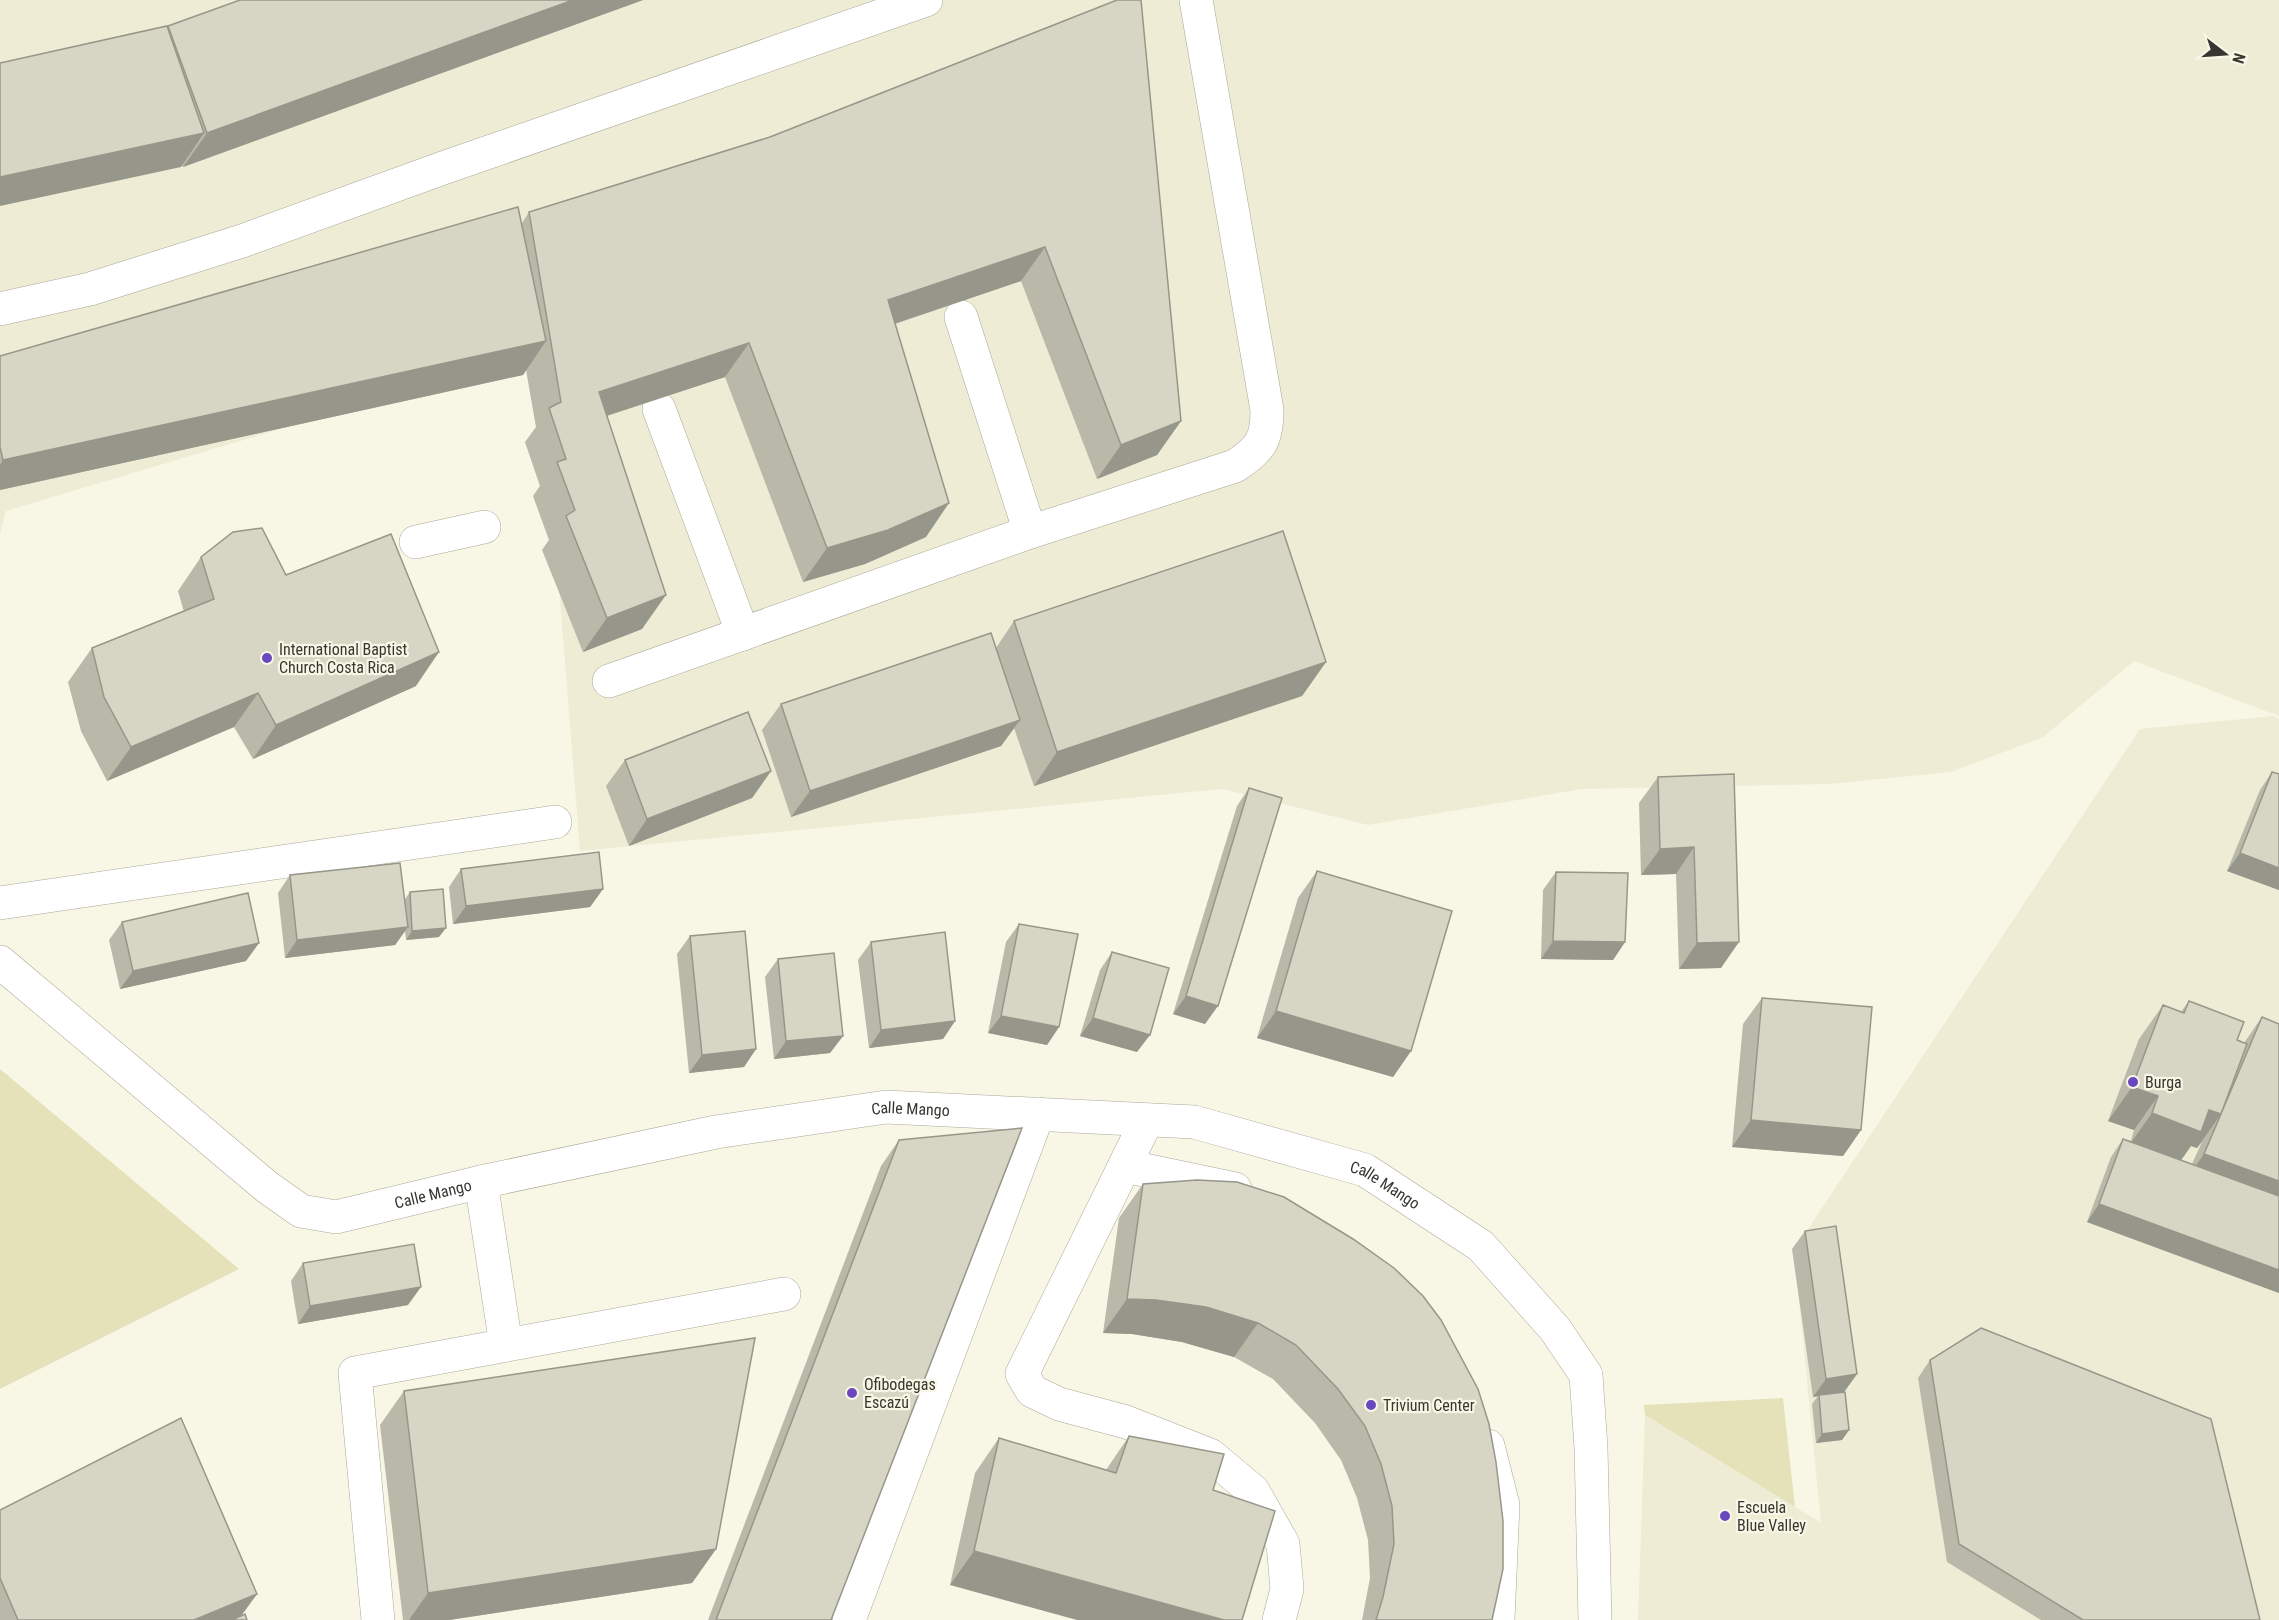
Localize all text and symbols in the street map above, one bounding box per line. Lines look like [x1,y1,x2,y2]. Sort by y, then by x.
north arrow [2195,24,2255,84]
text: N [2228,51,2249,66]
place label: International Baptist Church Costa Rica [279,640,407,677]
marker: International Baptist Church Costa Rica [260,651,274,665]
place label: Burga [2145,1073,2182,1092]
marker: Burga [2126,1075,2140,1089]
street label: Calle Mango [870,1097,950,1120]
street label: Calle Mango [1348,1157,1424,1213]
street label: Calle Mango [392,1175,473,1212]
place label: Ofibodegas Escazú [864,1375,936,1412]
marker: Ofibodegas Escazú [845,1386,859,1400]
place label: Trivium Center [1383,1396,1475,1415]
marker: Trivium Center [1364,1398,1378,1412]
place label: Escuela Blue Valley [1737,1498,1806,1535]
marker: Escuela Blue Valley [1718,1509,1732,1523]

